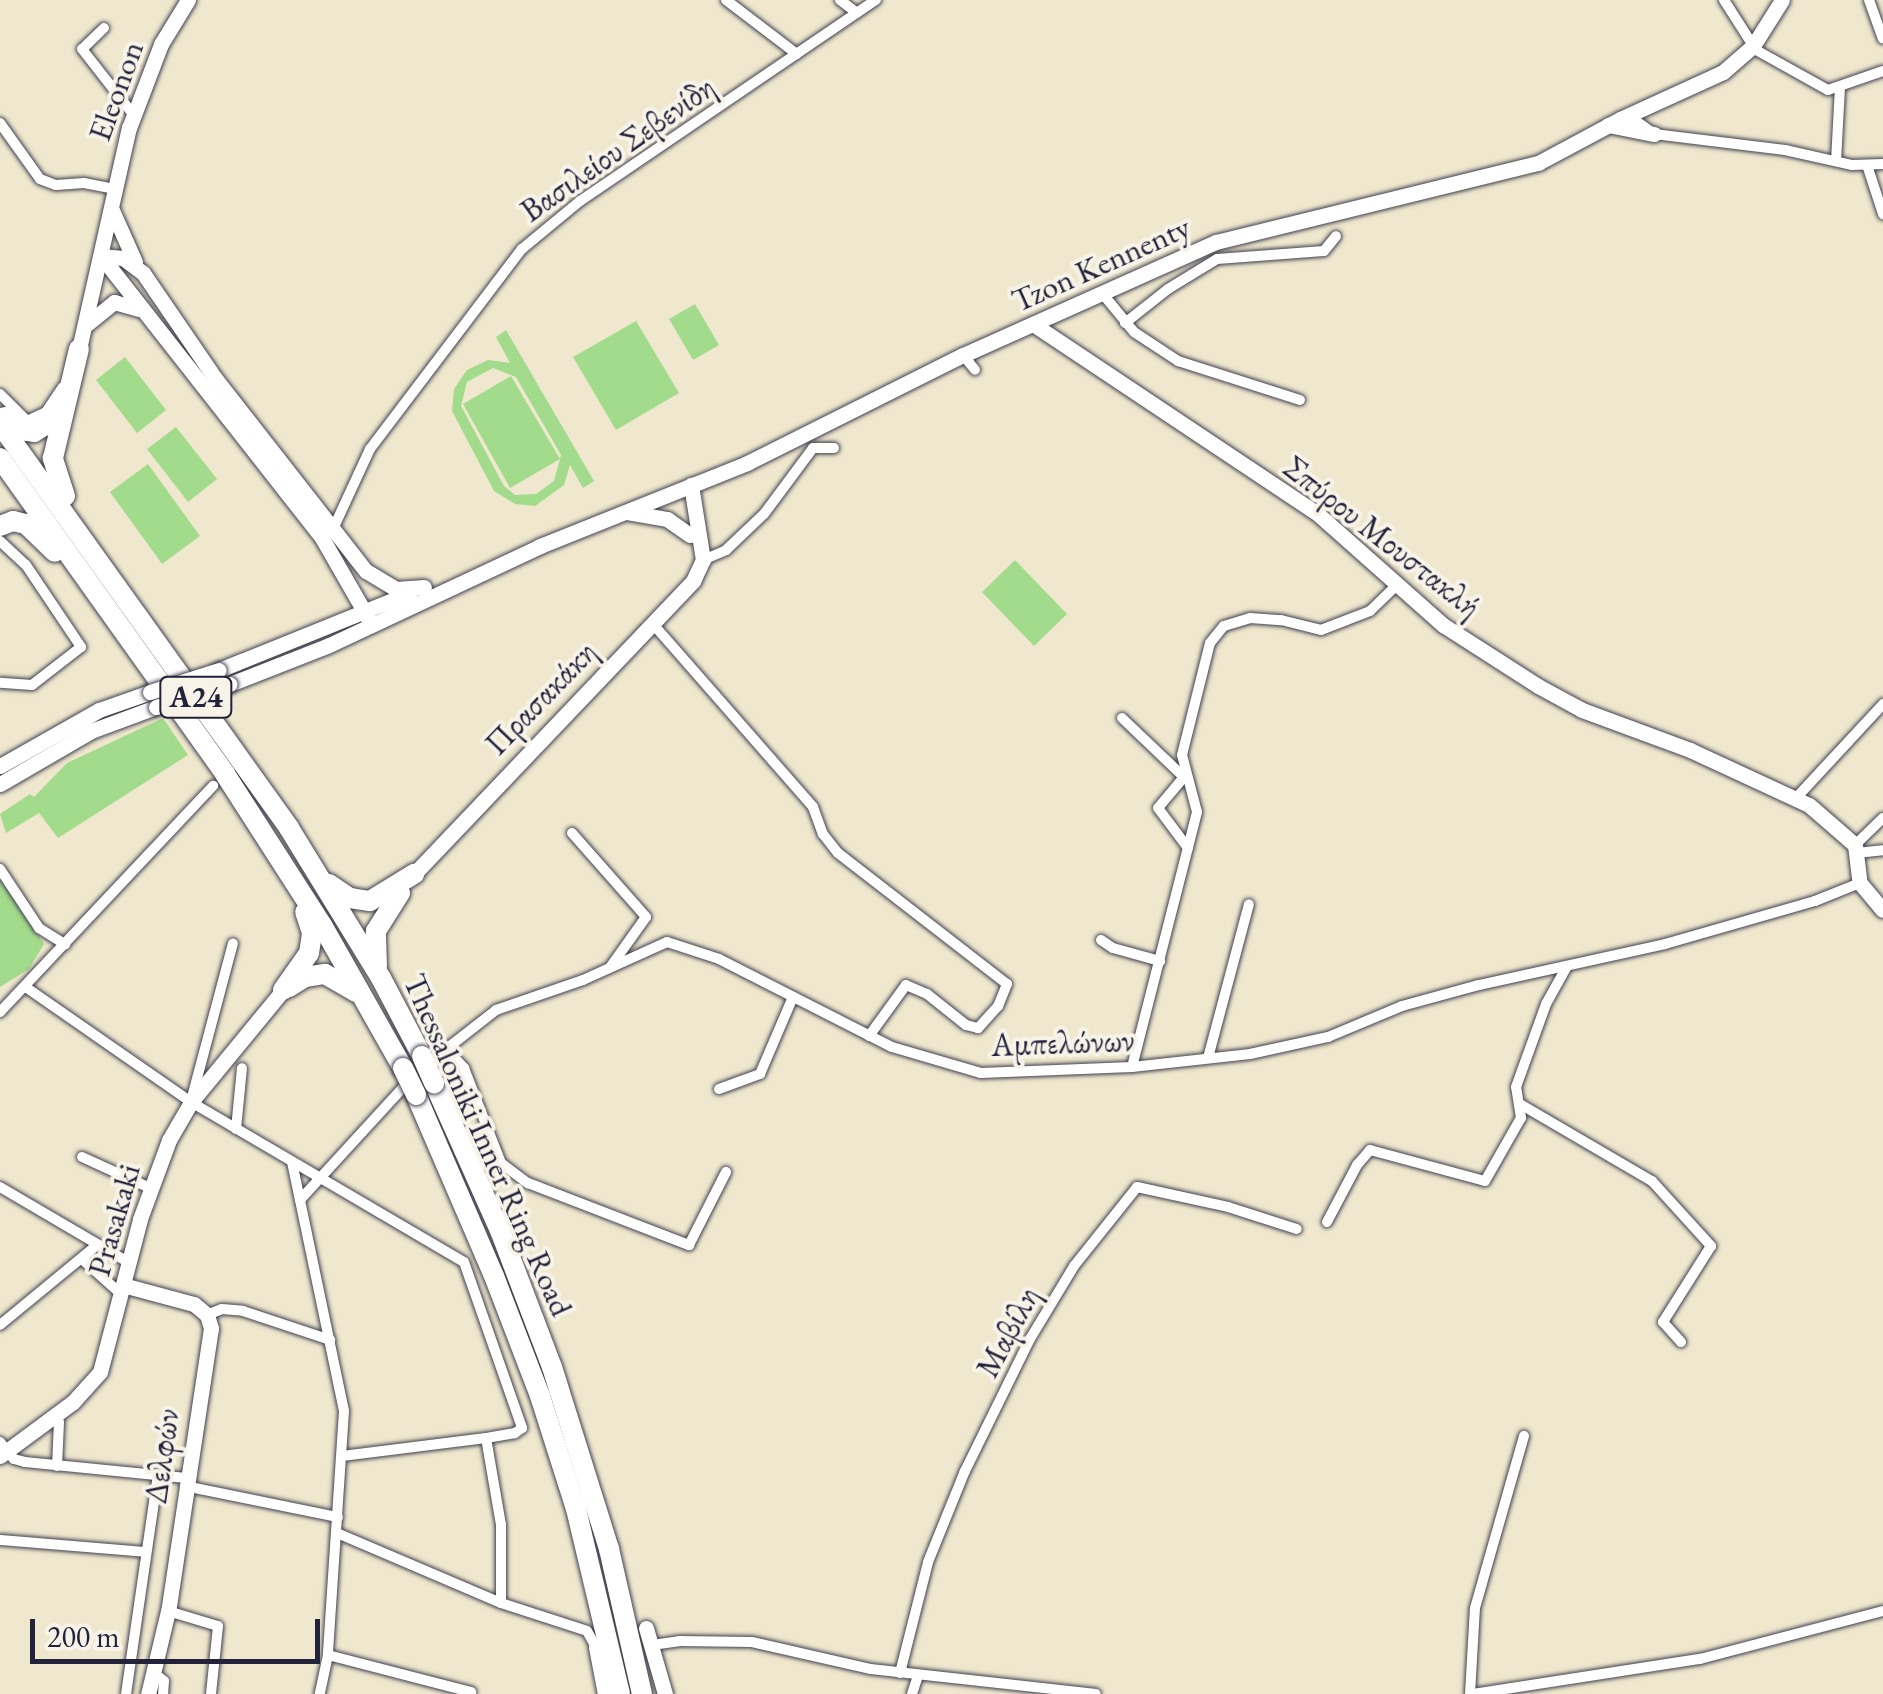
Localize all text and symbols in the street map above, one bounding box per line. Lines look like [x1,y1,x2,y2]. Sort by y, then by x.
street label: Eleonon [80,36,152,146]
street label: Βασιλείου Σεβενίδη [514,68,722,230]
street label: Tzon Kennenty [1006,208,1196,320]
street label: Σπύρου Μουστακλή [1276,448,1488,626]
street label: Πρασακάκη [477,633,605,763]
road number: Α24 [158,672,234,722]
street label: Thessaloniki Inner Ring Road [395,968,581,1322]
street label: Αμπελώνων [991,1021,1135,1065]
street label: Prasakaki [80,1160,148,1280]
street label: Μαβίλη [968,1280,1048,1384]
street label: Δελφών [136,1406,188,1506]
scale bar [35,1599,325,1661]
text: 200 m [47,1617,120,1656]

